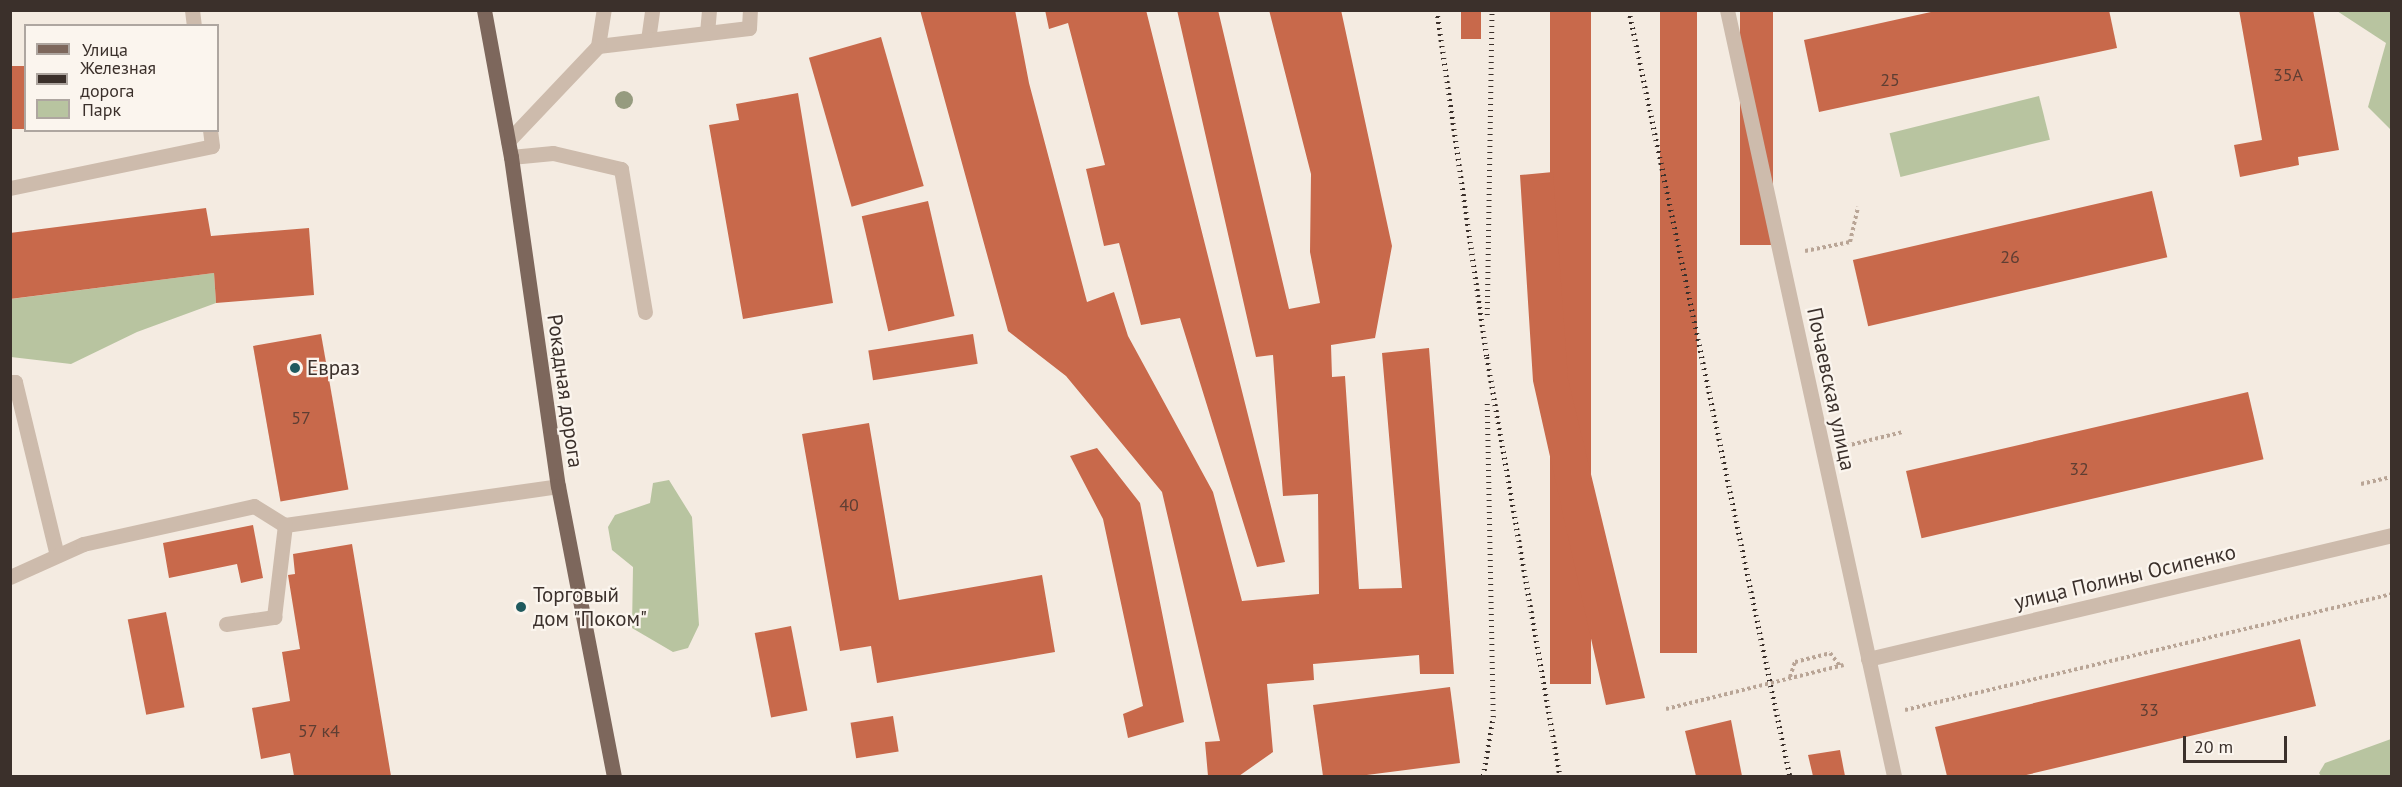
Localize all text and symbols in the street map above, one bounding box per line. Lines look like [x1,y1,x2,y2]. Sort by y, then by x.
legend [24,24,219,132]
text: Улица [82,38,128,61]
text: Железная дорога [80,56,156,102]
house number: 35А [2273,64,2303,86]
house number: 25 [1880,69,1900,91]
text: Парк [82,98,121,121]
house number: 26 [2000,246,2020,268]
street label: Почаевская улица [1801,305,1861,473]
street label: Рокадная дорога [542,313,588,469]
place label: Евраз [307,355,360,381]
marker: Евраз [288,361,302,375]
house number: 57 [291,407,311,429]
house number: 32 [2069,458,2089,480]
house number: 40 [839,494,859,516]
street label: улица Полины Осипенко [2012,539,2238,615]
place label: Торговый дом "Поком" [533,582,649,632]
marker: Торговый дом "Поком" [514,600,528,614]
house number: 33 [2139,699,2159,721]
house number: 57 к4 [298,720,340,742]
scale bar [2186,724,2290,762]
text: 20 m [2194,735,2233,758]

